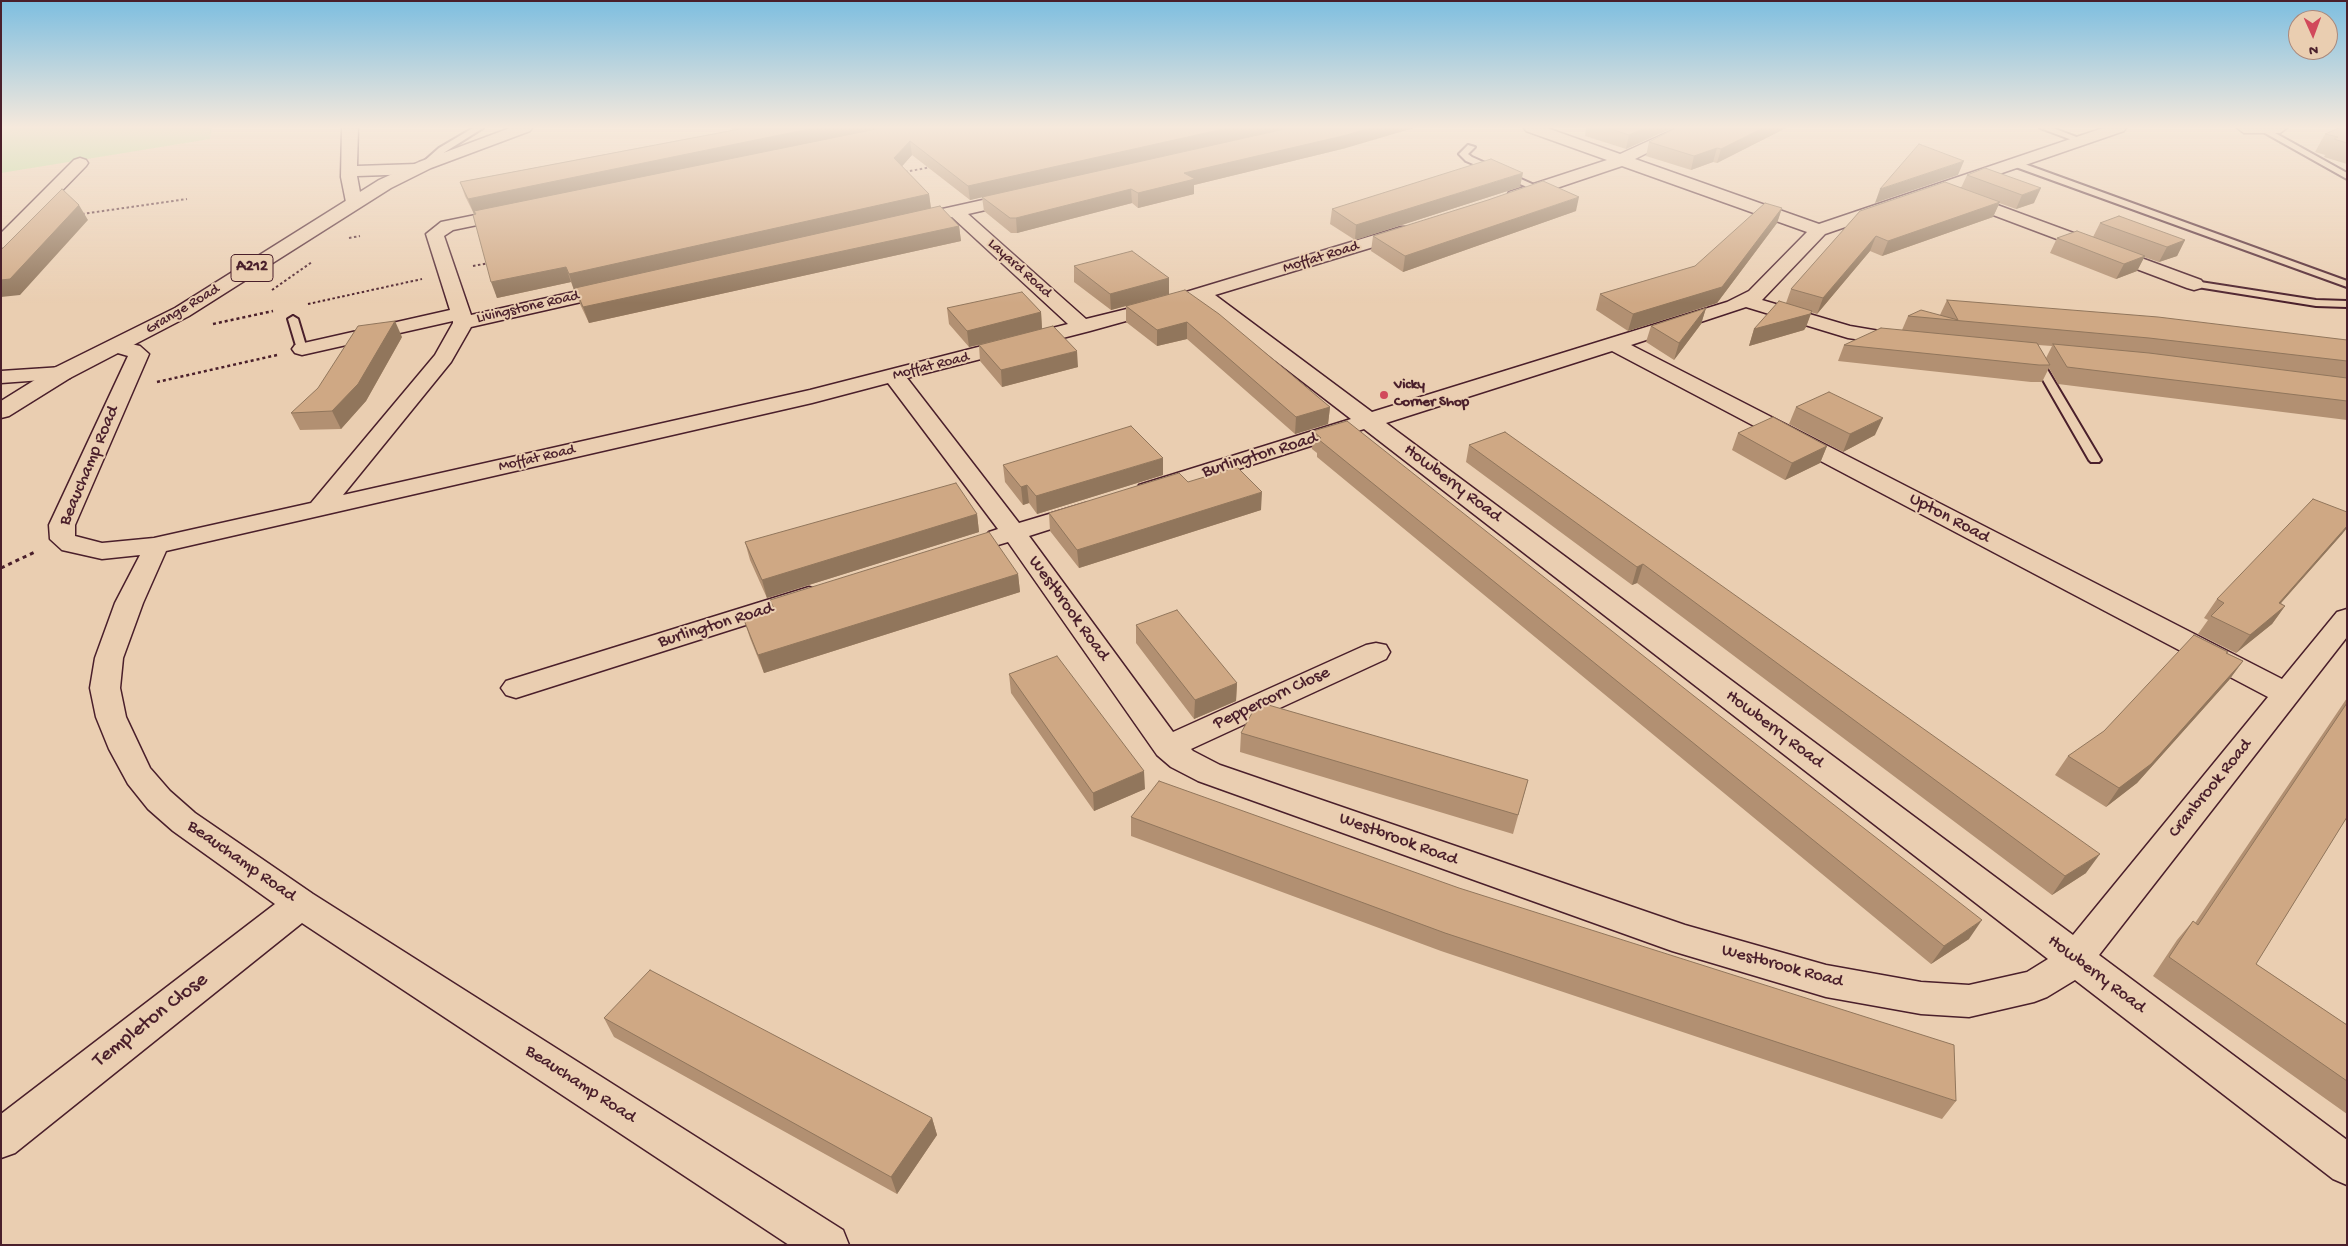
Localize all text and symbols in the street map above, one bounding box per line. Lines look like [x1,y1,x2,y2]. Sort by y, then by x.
north arrow [2288,10,2338,60]
text: N [2309,41,2318,58]
street label: Layard Road [983,236,1055,302]
street label: Moffat Road [1281,238,1361,278]
road number: A212 [231,254,273,282]
street label: Grange Road [143,281,223,339]
street label: Livingstone Road [475,287,581,329]
street label: Moffat Road [891,349,971,385]
place label: Vicky Corner Shop [1394,377,1469,412]
marker: Vicky Corner Shop [1378,389,1390,401]
street label: Beauchamp Road [55,403,125,529]
street label: Burlington Road [1200,428,1320,484]
street label: Howberry Road [1399,440,1505,528]
street label: Moffat Road [497,441,577,477]
street label: Upton Road [1905,489,1993,549]
street label: Westbrook Road [1023,552,1113,666]
street label: Burlington Road [656,598,776,654]
street label: Peppercorn Close [1210,663,1334,735]
street label: Howberry Road [1721,686,1827,774]
street label: Cranbrook Road [2165,735,2257,843]
street label: Westbrook Road [1336,809,1460,871]
street label: Beauchamp Road [182,816,300,908]
street label: Howberry Road [2043,931,2149,1019]
street label: Westbrook Road [1719,940,1845,994]
street label: Templeton Close [88,968,214,1074]
street label: Beauchamp Road [520,1041,640,1129]

